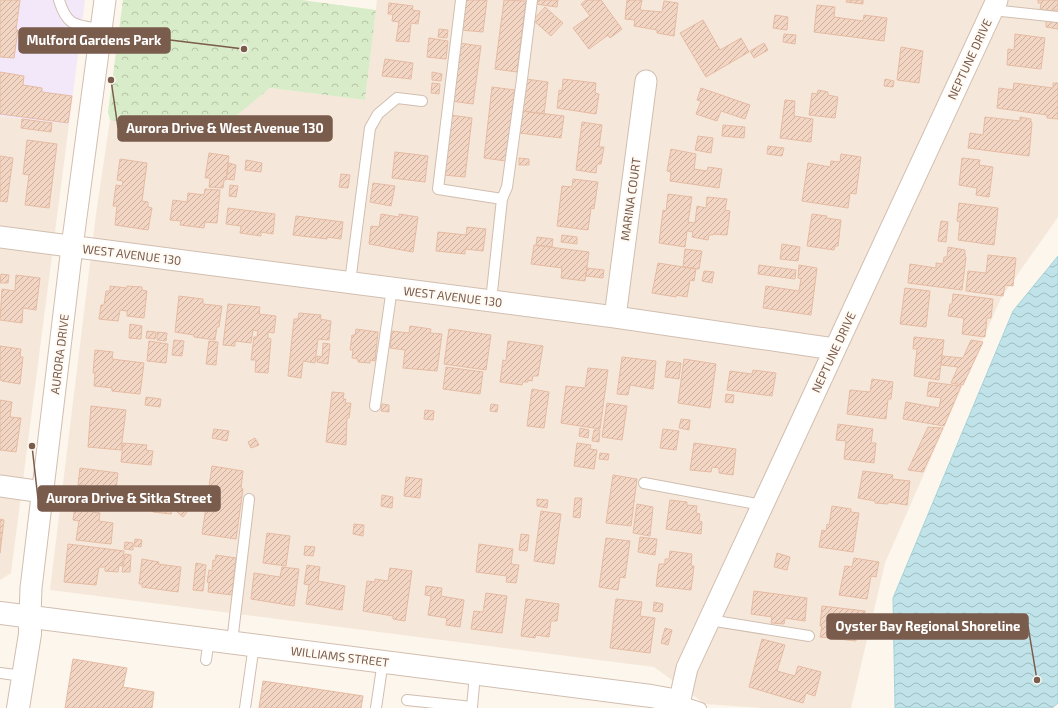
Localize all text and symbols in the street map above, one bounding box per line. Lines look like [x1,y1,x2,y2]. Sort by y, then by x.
street label: NEPTUNE DRIVE [944,16,994,102]
callout: Mulford Gardens Park [19,28,170,53]
text: Mulford Gardens Park [27,32,162,48]
callout: Aurora Drive & West Avenue 130 [118,116,332,141]
text: Aurora Drive & West Avenue 130 [126,120,324,136]
street label: MARINA COURT [617,156,643,241]
street label: WEST AVENUE 130 [82,241,182,267]
street label: WEST AVENUE 130 [403,283,503,309]
street label: NEPTUNE DRIVE [808,309,858,395]
street label: AURORA DRIVE [47,313,71,395]
callout: Aurora Drive & Sitka Street [38,486,220,511]
text: Aurora Drive & Sitka Street [46,490,212,506]
callout: Oyster Bay Regional Shoreline [827,614,1028,639]
text: Oyster Bay Regional Shoreline [836,618,1020,634]
street label: WILLIAMS STREET [290,643,390,669]

